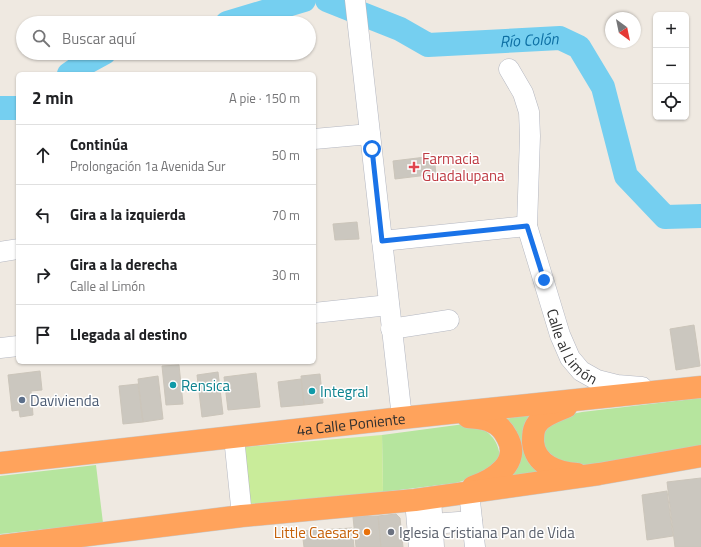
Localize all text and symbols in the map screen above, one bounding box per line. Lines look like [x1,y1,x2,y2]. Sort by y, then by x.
north arrow [605,12,641,48]
map controls [653,12,689,120]
button: + [653,12,689,48]
search box [16,16,316,60]
water label: Río Colón [499,26,560,53]
icon: search [30,27,52,49]
text: Buscar aquí [62,27,135,50]
button: − [653,48,689,84]
button: locate [653,84,689,120]
text: 2 min [32,85,73,111]
text: A pie · 150 m [229,88,300,108]
text: Continúa [70,133,128,156]
route start [363,140,381,158]
icon: ahead [32,144,54,166]
text: 50 m [272,145,300,165]
place label: Farmacia Guadalupana [422,147,505,187]
text: Prolongación 1a Avenida Sur [70,156,226,176]
marker: Farmacia Guadalupana [409,162,419,172]
text: Gira a la izquierda [70,203,186,226]
icon: left [32,204,54,226]
text: 70 m [272,205,300,225]
text: Gira a la derecha [70,253,177,276]
icon: right [32,264,54,286]
text: 30 m [272,265,300,285]
route end [535,271,553,289]
text: Calle al Limón [70,276,145,296]
street label: Calle al Limón [541,306,602,390]
text: Llegada al destino [70,323,187,346]
icon: arrive [32,324,54,346]
place label: Rensica [181,374,231,397]
marker: Rensica [168,380,178,390]
place label: Integral [320,380,368,403]
marker: Integral [307,386,317,396]
place label: Davivienda [30,389,100,412]
marker: Davivienda [17,395,27,405]
street label: 4a Calle Poniente [295,406,406,441]
place label: Little Caesars [274,521,359,544]
place label: Iglesia Cristiana Pan de Vida [399,521,575,544]
marker: Little Caesars [362,527,372,537]
marker: Iglesia Cristiana Pan de Vida [386,527,396,537]

